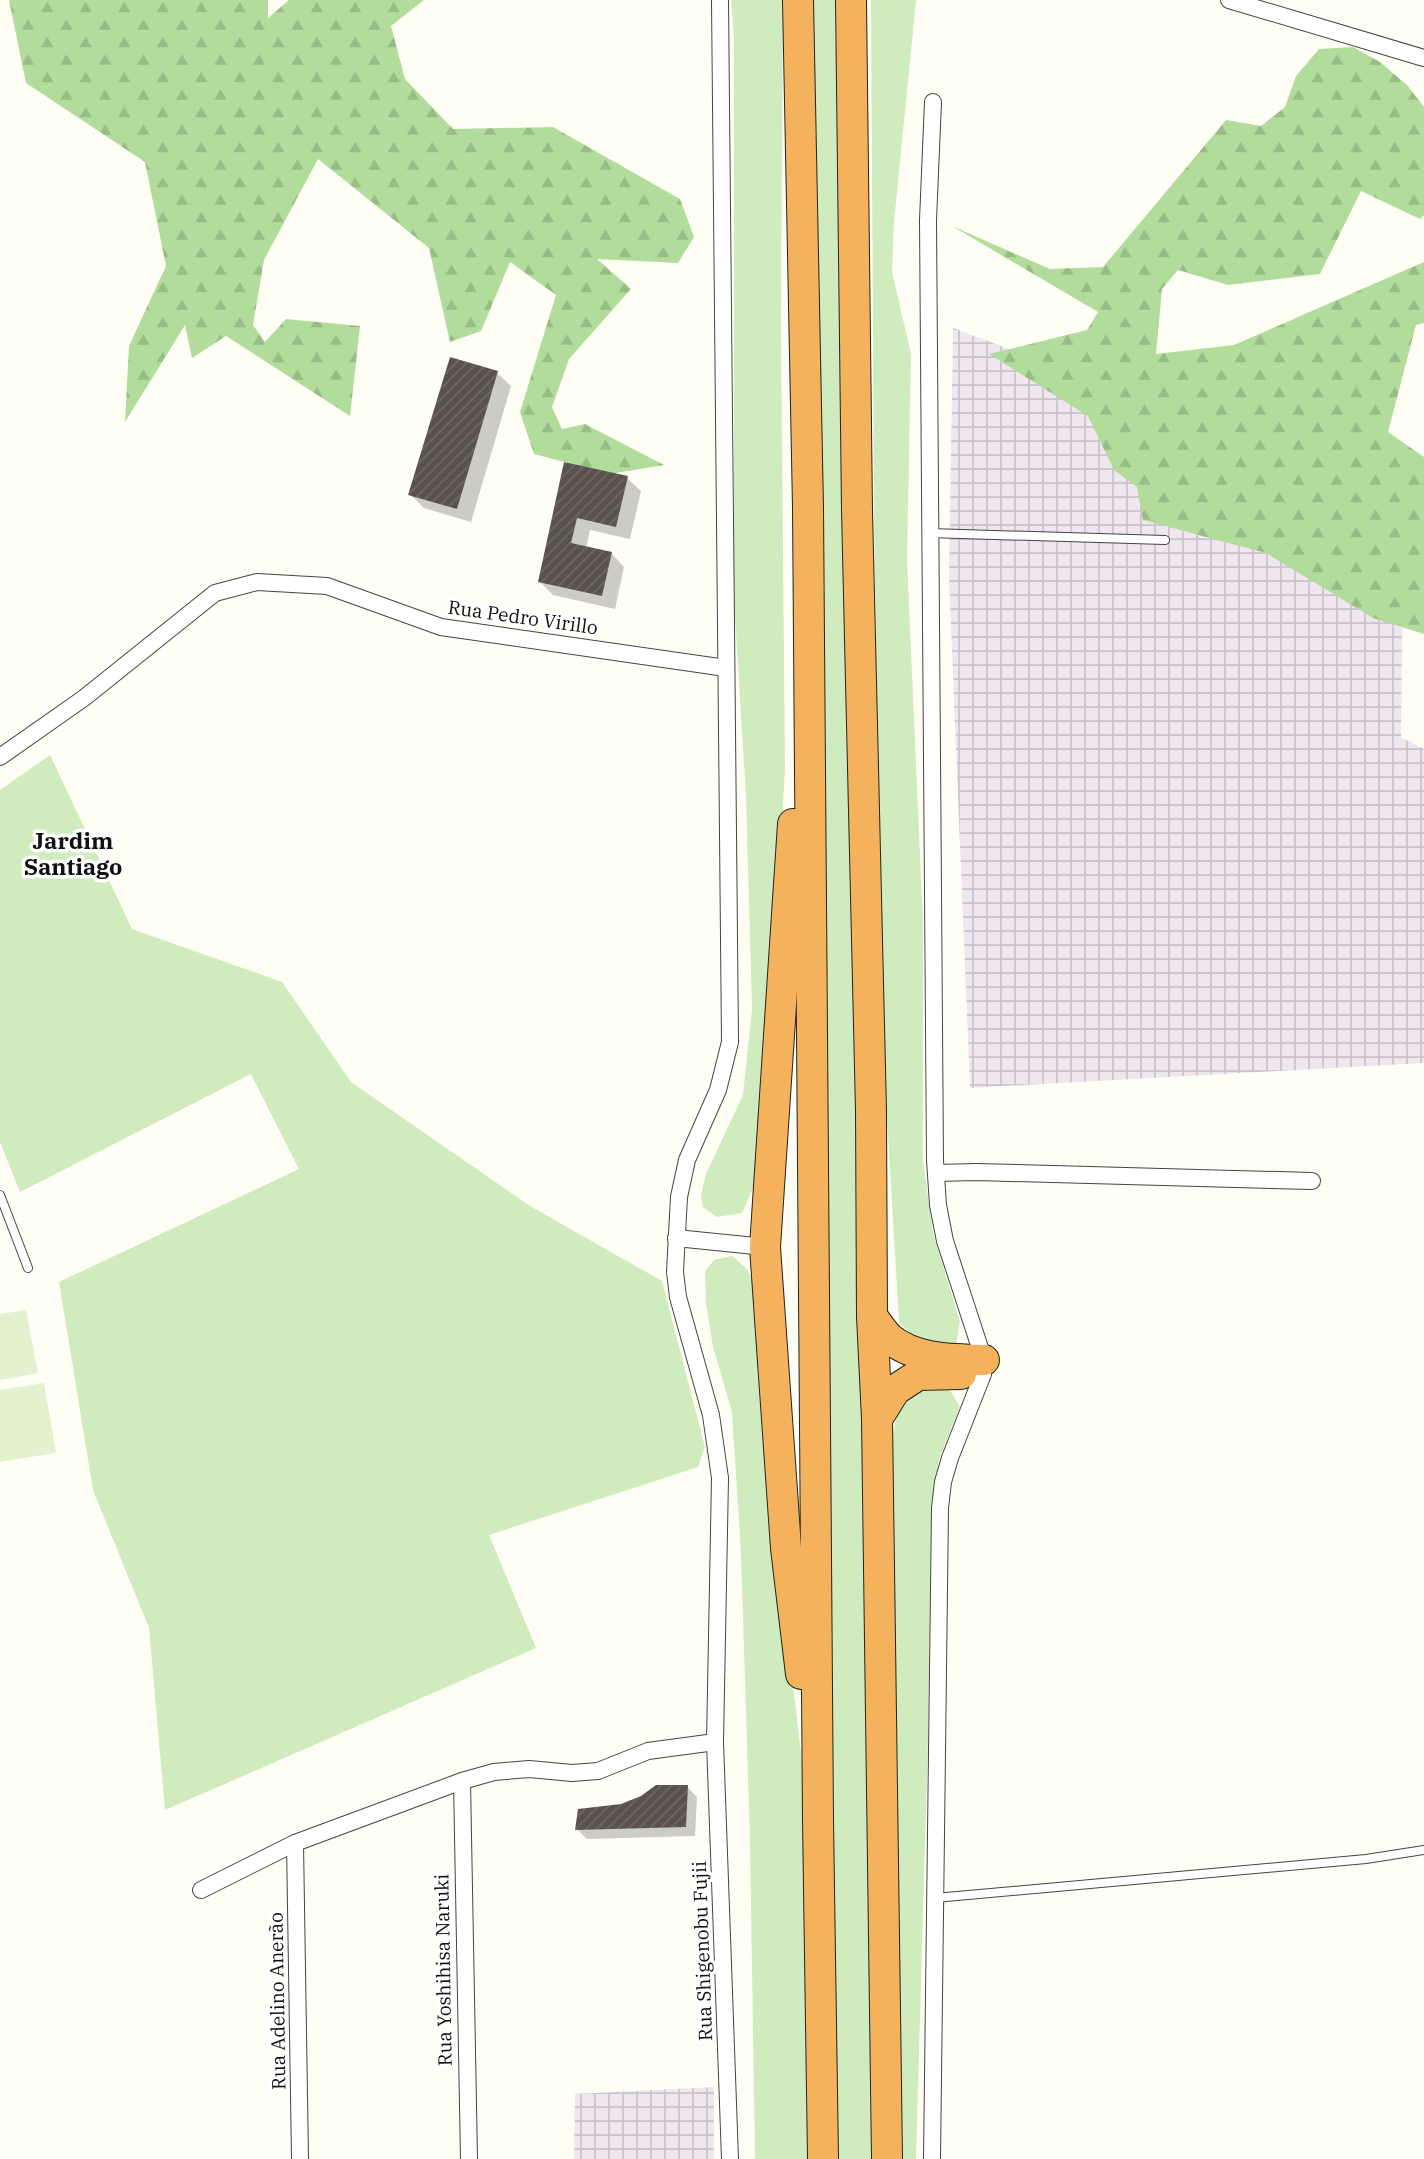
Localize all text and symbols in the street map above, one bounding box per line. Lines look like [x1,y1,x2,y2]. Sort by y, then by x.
street label: Rua Pedro Virillo [447,595,599,639]
district label: Jardim Santiago [24,825,122,881]
street label: Rua Shigenobu Fujii [687,1861,717,2041]
street label: Rua Yoshihisa Naruki [429,1874,457,2066]
street label: Rua Adelino Anerão [263,1912,291,2090]

